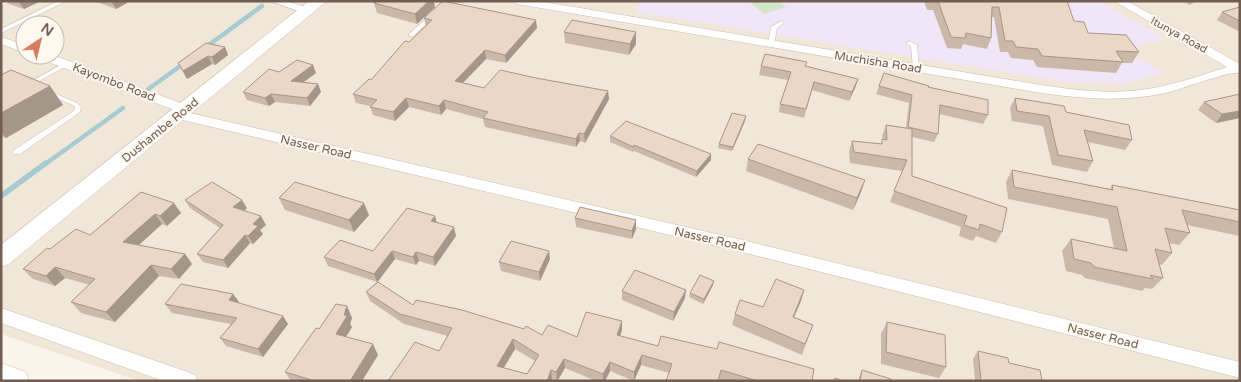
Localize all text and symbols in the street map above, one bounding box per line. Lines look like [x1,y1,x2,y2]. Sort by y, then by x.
street label: Itunya Road [1148,14,1210,56]
north arrow [15,15,65,65]
text: N [38,20,57,40]
street label: Muchisha Road [833,48,923,76]
street label: Kayombo Road [71,60,157,104]
street label: Dushambe Road [119,95,201,165]
street label: Nasser Road [279,132,353,162]
street label: Nasser Road [673,224,747,254]
street label: Nasser Road [1066,320,1140,352]

